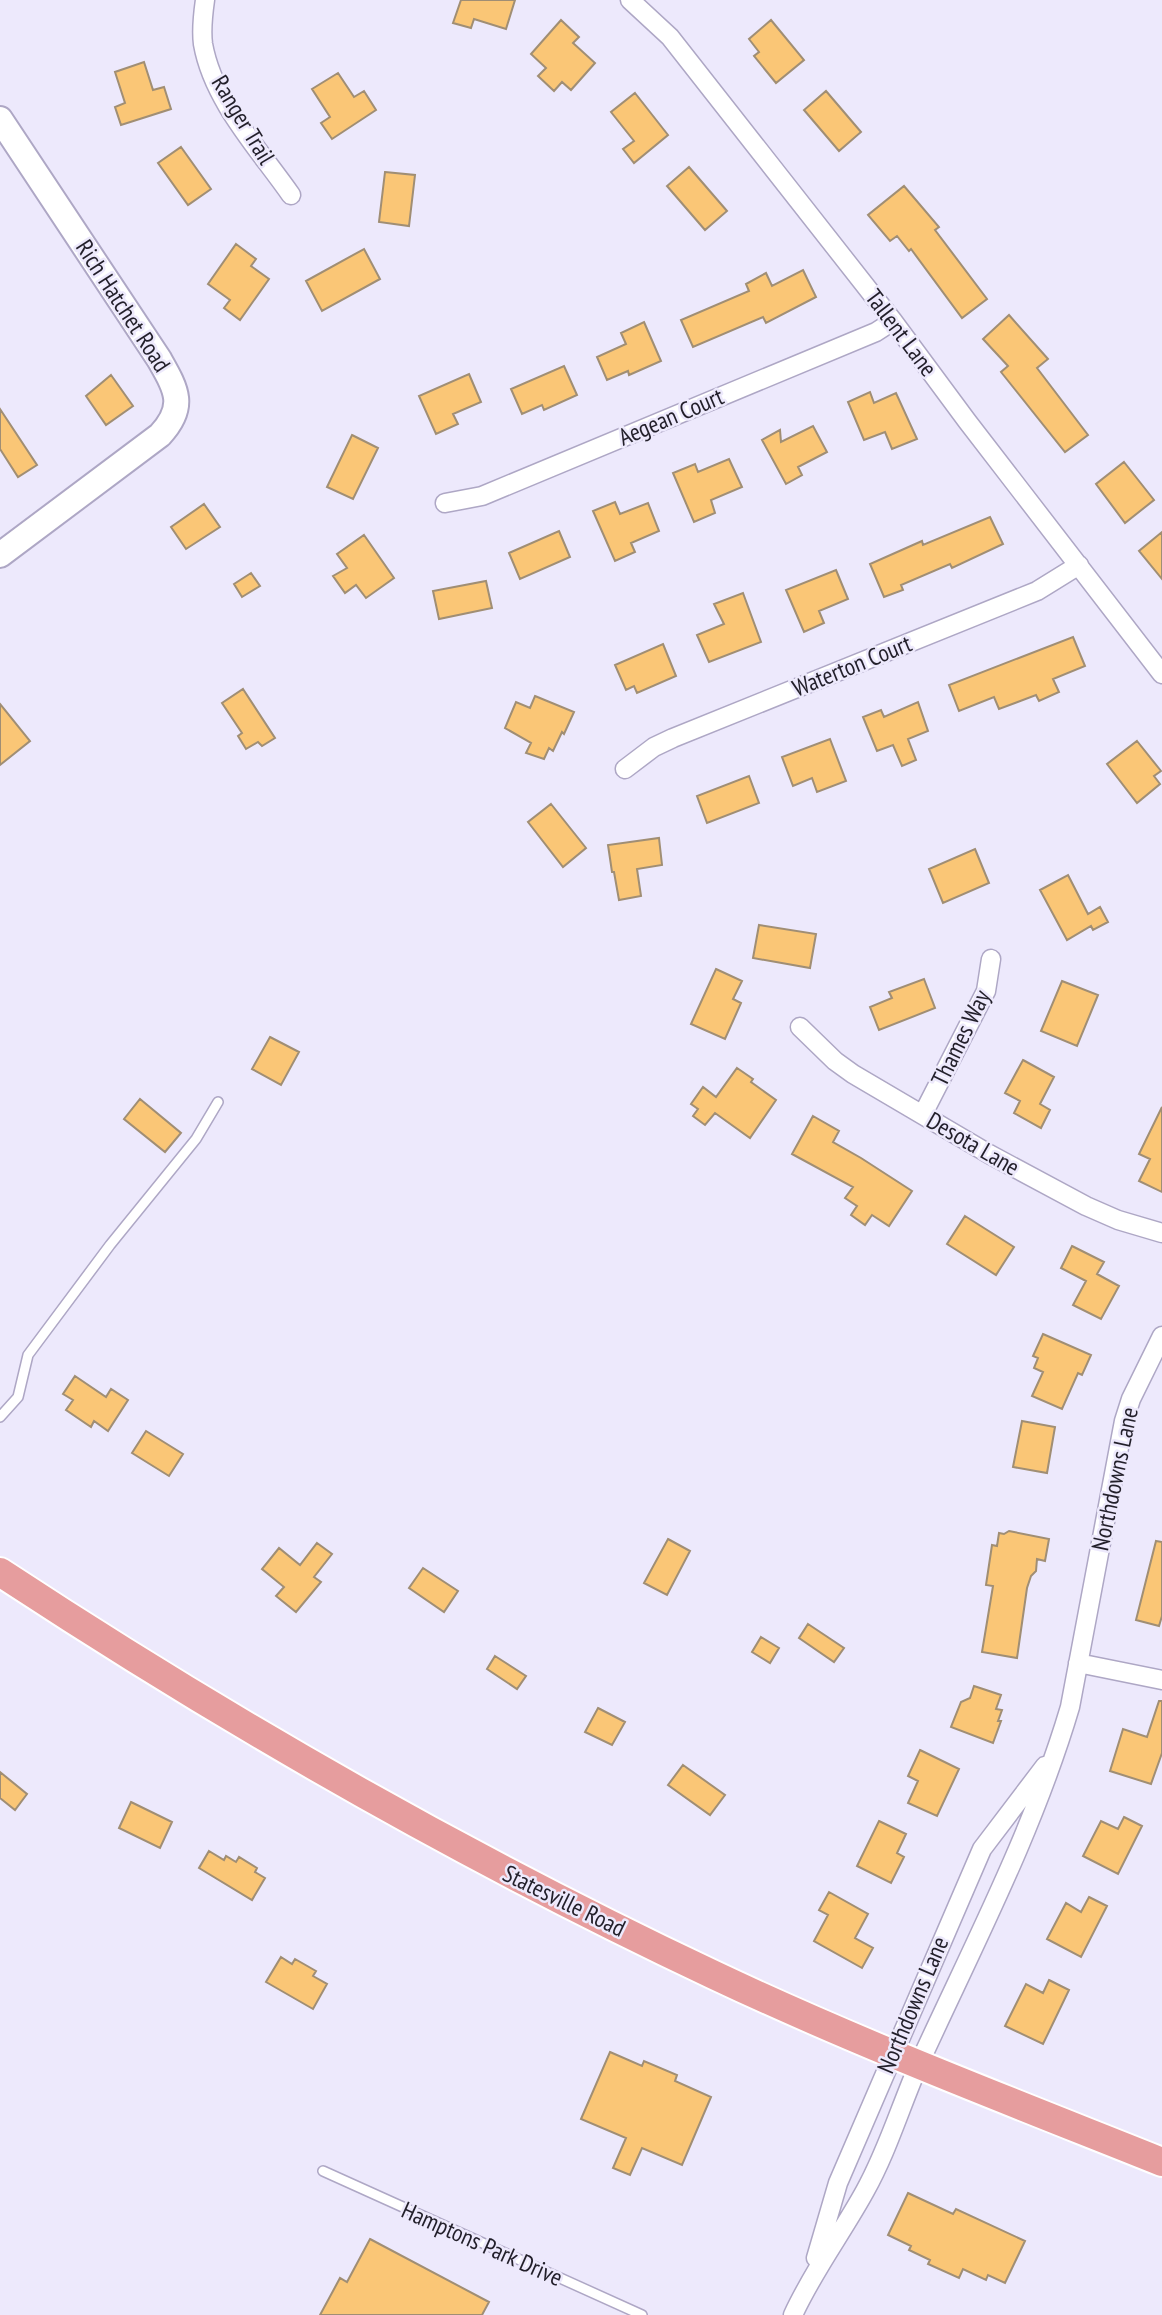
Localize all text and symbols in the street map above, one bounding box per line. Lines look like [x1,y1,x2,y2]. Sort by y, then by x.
street label: Ranger Trail [205,69,282,170]
street label: Rich Hatchet Road [69,234,178,378]
street label: Tallent Lane [859,283,944,382]
street label: Aegean Court [614,380,728,453]
street label: Waterton Court [788,627,916,703]
street label: Thames Way [924,985,997,1091]
street label: Desota Lane [921,1105,1025,1182]
street label: Northdowns Lane [1084,1404,1145,1553]
street label: Statesville Road [498,1858,631,1944]
street label: Northdowns Lane [870,1932,955,2078]
street label: Hamptons Park Drive [397,2194,567,2293]

